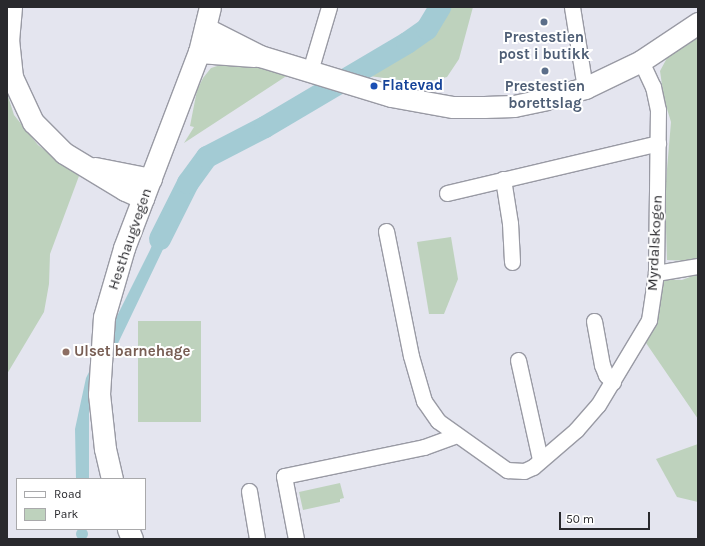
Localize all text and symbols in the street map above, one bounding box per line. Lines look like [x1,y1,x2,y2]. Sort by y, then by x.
marker: Prestestien post i butikk [539,17,549,27]
place label: Prestestien post i butikk [498,28,590,63]
marker: Prestestien borettslag [540,66,550,76]
place label: Flatevad [382,77,443,95]
place label: Prestestien borettslag [505,77,585,112]
marker: Flatevad [369,81,379,91]
street label: Hesthaugvegen [104,186,156,292]
street label: Myrdalskogen [643,194,667,292]
place label: Ulset barnehage [74,343,190,361]
marker: Ulset barnehage [61,347,71,357]
legend [16,478,146,530]
text: Road [54,487,82,501]
scale bar [561,504,652,530]
text: Park [54,507,78,521]
text: 50 m [566,512,594,526]

